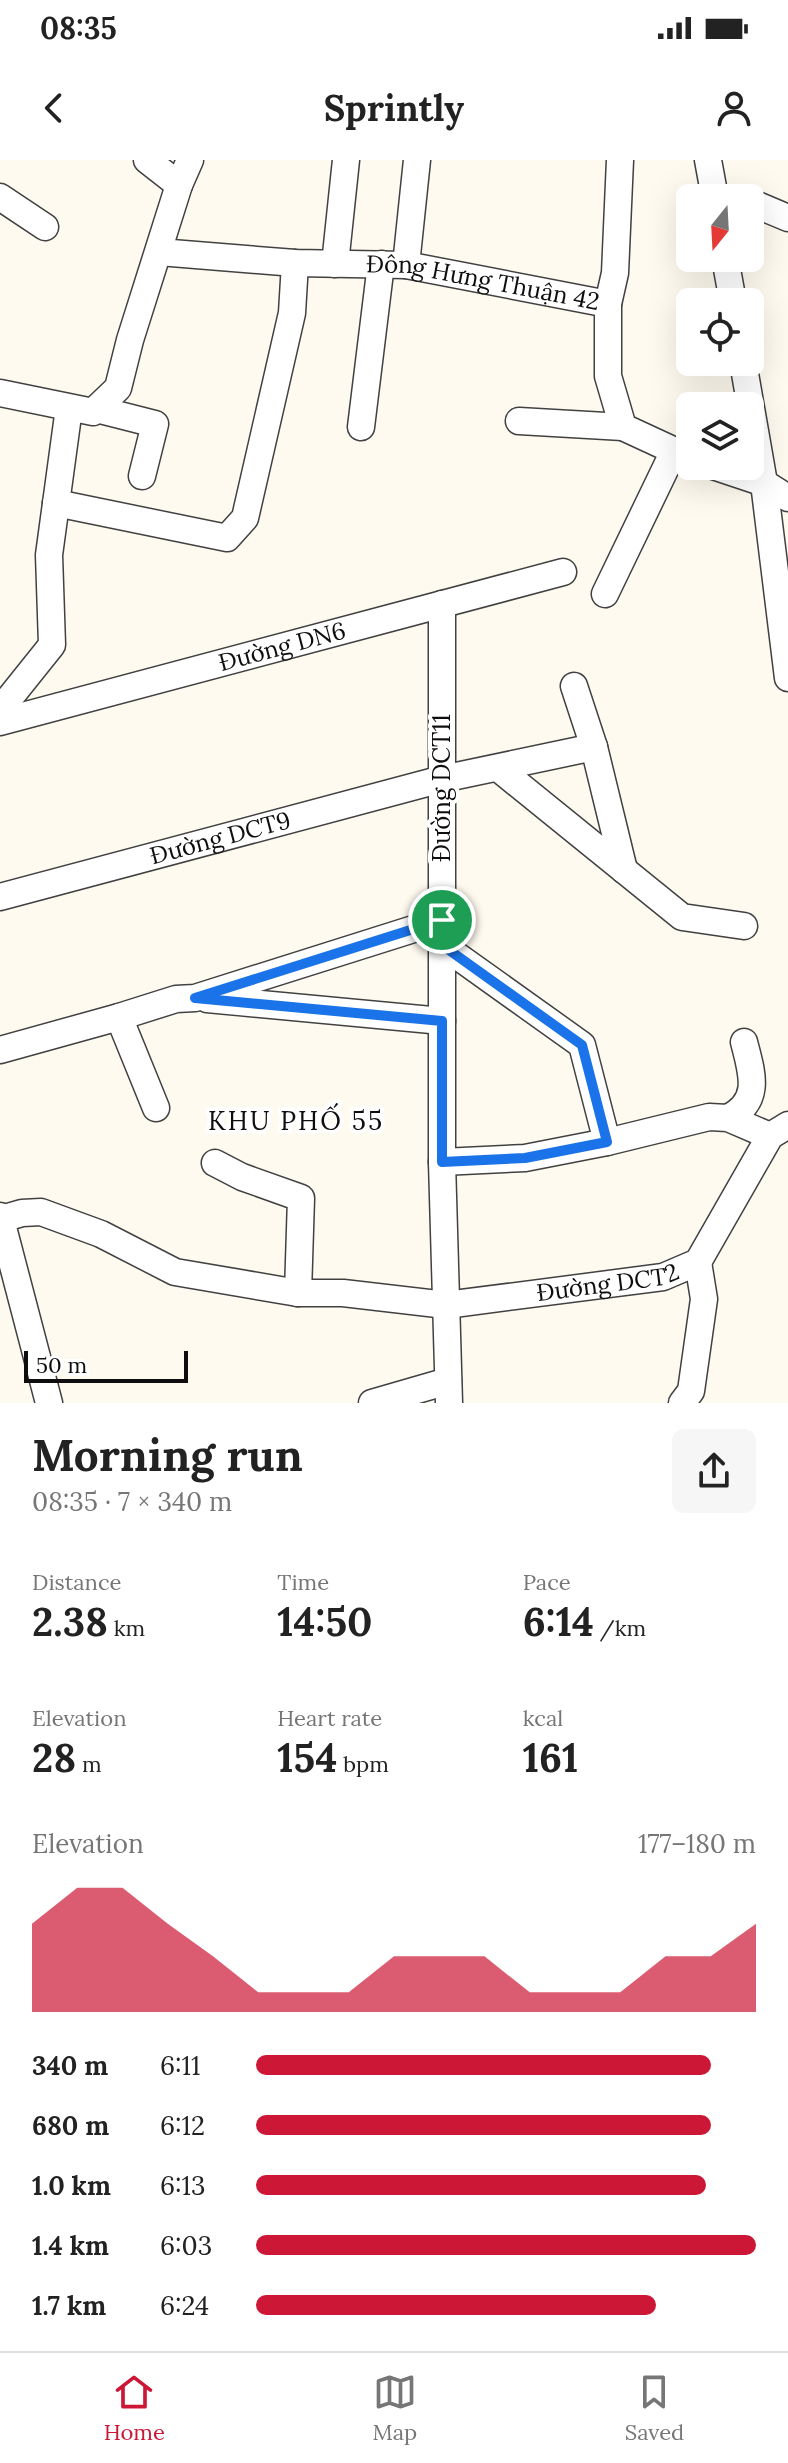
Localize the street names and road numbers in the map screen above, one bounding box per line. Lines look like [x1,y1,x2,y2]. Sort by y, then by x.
street label: Đông Hưng Thuận 42 [366,248,602,317]
street label: Đường DN6 [215,615,349,678]
street label: Đường DCT11 [426,714,457,862]
street label: Đường DCT9 [146,804,294,871]
street label: Đường DCT2 [535,1256,684,1308]

